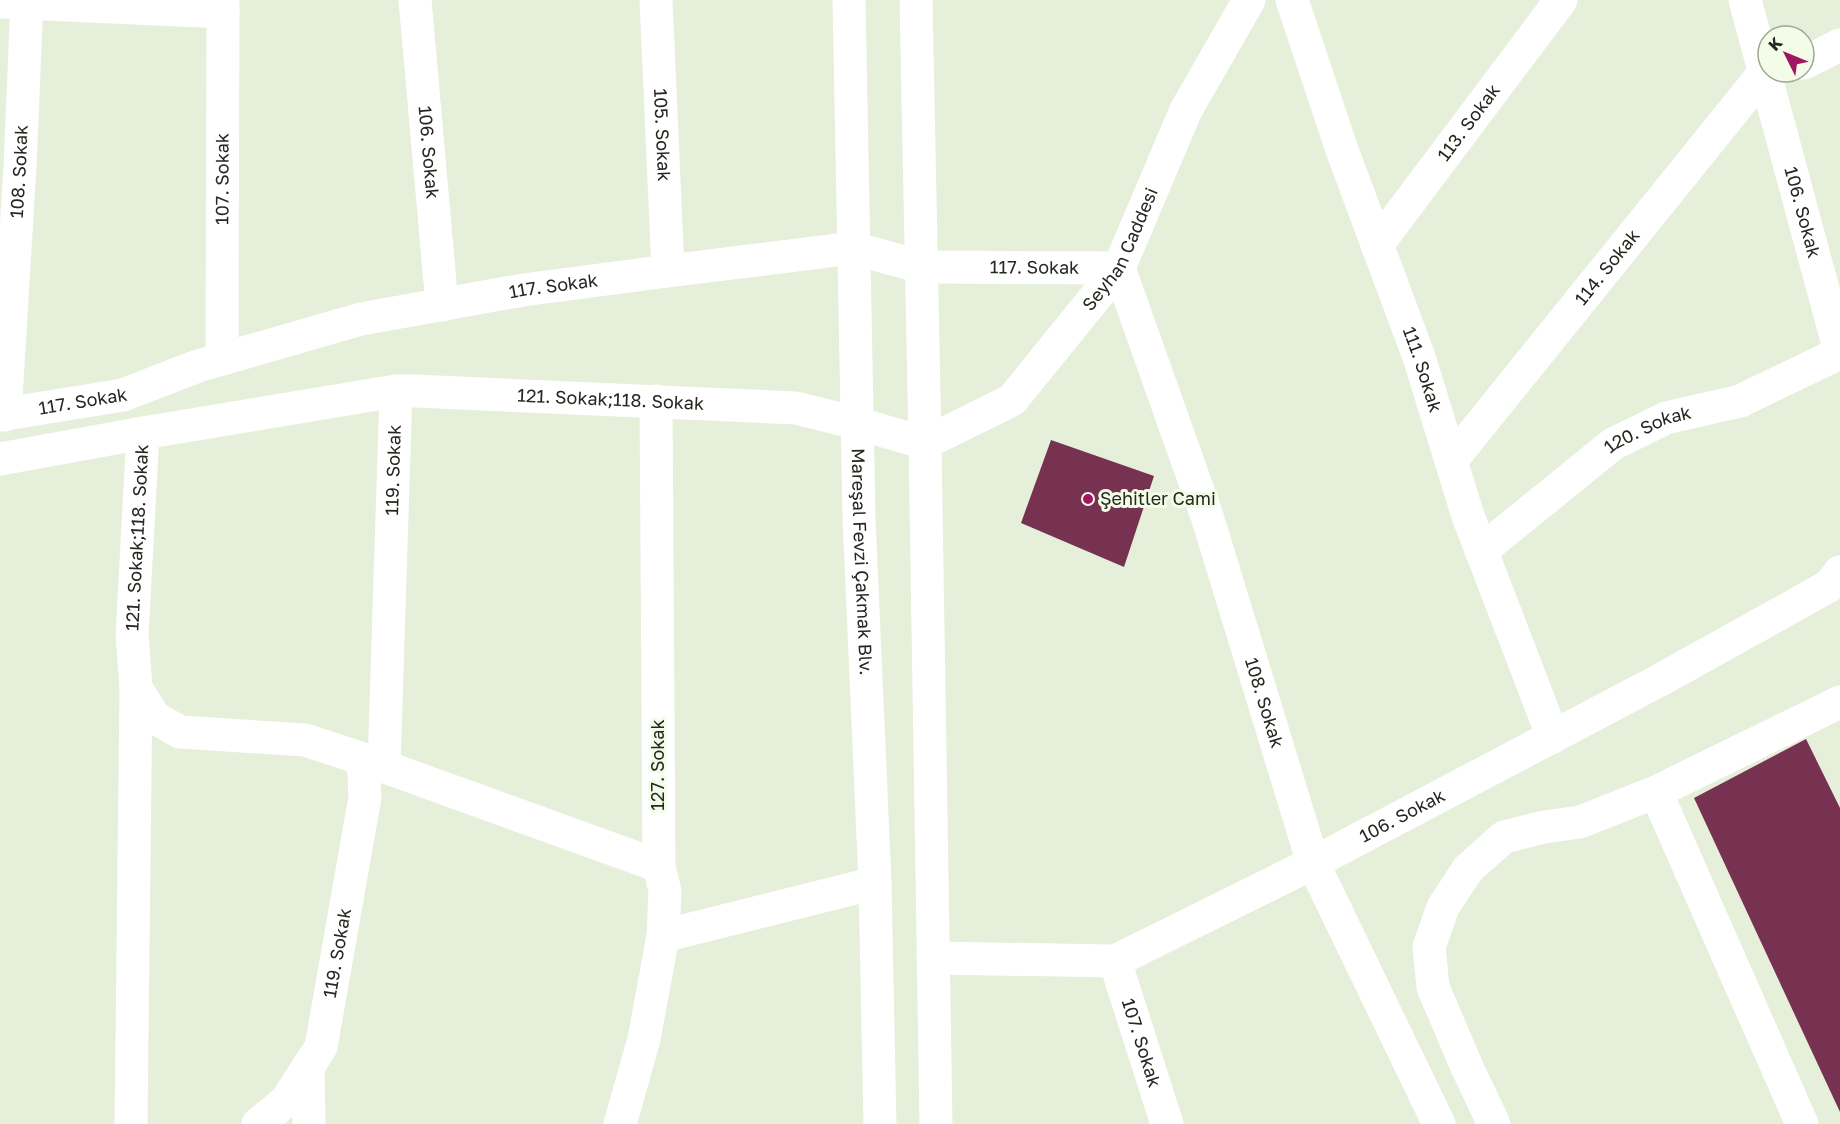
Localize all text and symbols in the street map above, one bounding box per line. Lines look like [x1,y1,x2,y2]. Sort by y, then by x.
north arrow [1756,24,1816,84]
text: K [1764,32,1787,55]
street label: 113. Sokak [1432,79,1504,165]
street label: 105. Sokak [650,88,676,182]
street label: 106. Sokak [414,105,445,200]
street label: 108. Sokak [5,124,32,219]
street label: 107. Sokak [210,133,233,225]
street label: 106. Sokak [1781,164,1826,260]
street label: Seyhan Caddesi [1077,184,1162,315]
street label: 114. Sokak [1569,224,1644,309]
street label: 117. Sokak [990,255,1079,278]
street label: 117. Sokak [507,268,599,302]
street label: 111. Sokak [1399,323,1447,415]
street label: 117. Sokak [37,382,129,419]
street label: 121. Sokak;118. Sokak [517,384,705,414]
street label: 120. Sokak [1599,401,1693,457]
street label: 119. Sokak [380,424,405,516]
street label: 121. Sokak;118. Sokak [120,443,152,631]
street label: Mareşal Fevzi Çakmak Blv. [848,448,878,676]
place label: Şehitler Cami [1100,487,1216,509]
marker: Şehitler Cami [1081,492,1095,506]
street label: 108. Sokak [1241,655,1289,750]
street label: 127. Sokak [646,719,668,811]
street label: 106. Sokak [1355,783,1448,846]
street label: 119. Sokak [318,906,355,1000]
street label: 107. Sokak [1118,995,1167,1090]

